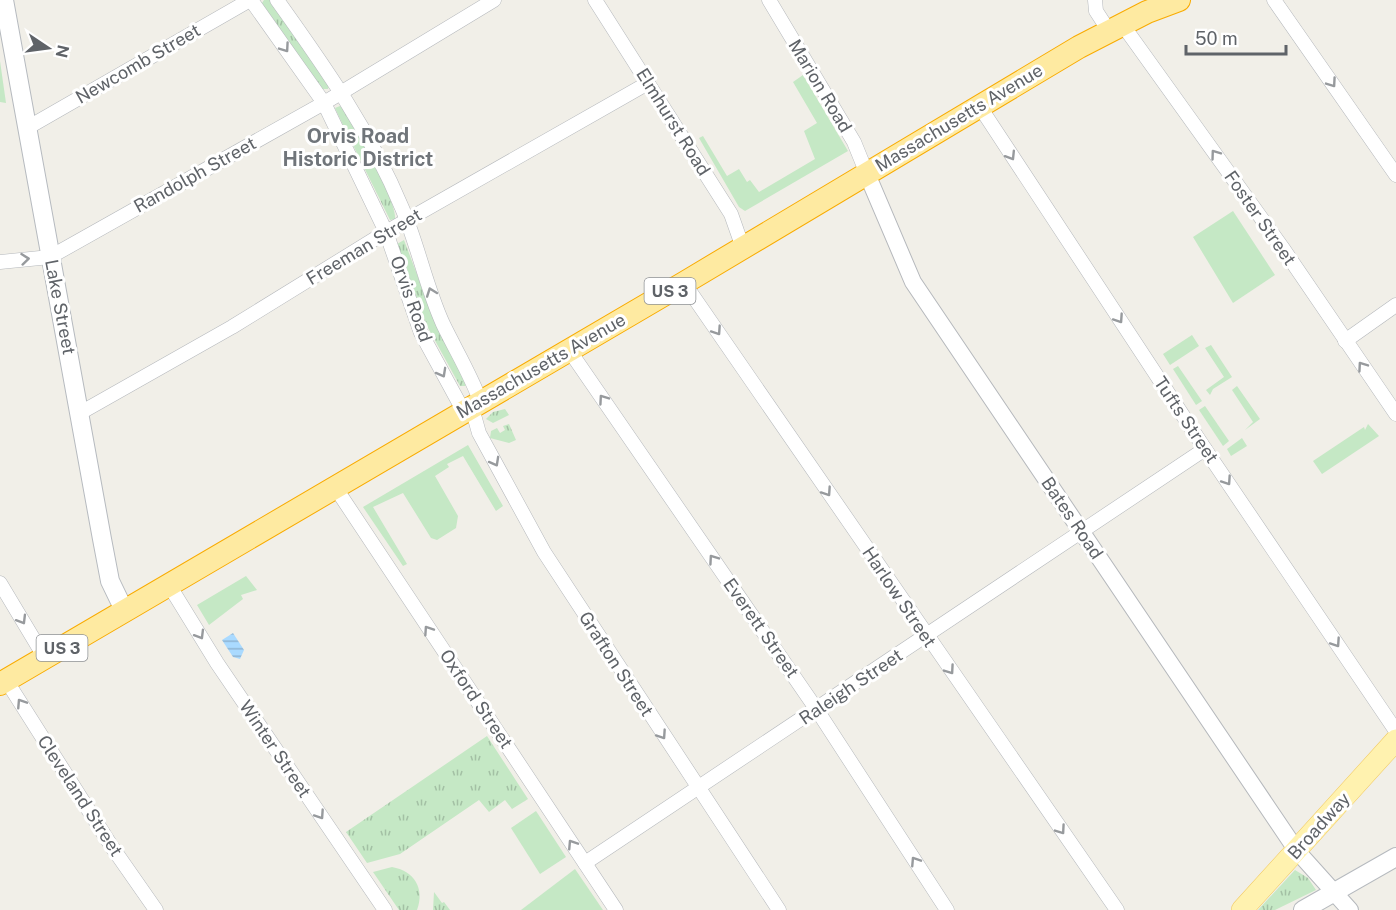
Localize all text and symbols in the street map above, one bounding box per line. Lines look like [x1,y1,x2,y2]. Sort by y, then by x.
north arrow [18,18,78,78]
scale bar [1186,18,1286,56]
street label: Newcomb Street [72,19,204,108]
text: 50 m [1195,28,1238,49]
street label: Marion Road [784,35,856,136]
one-way arrow [277,41,288,52]
text: N [51,43,73,59]
street label: Massachusetts Avenue [871,59,1046,176]
street label: Elmhurst Road [632,64,715,179]
one-way arrow [1325,76,1336,87]
district label: Orvis Road Historic District [283,124,433,171]
street label: Randolph Street [130,132,260,217]
one-way arrow [1003,150,1015,160]
one-way arrow [1211,150,1222,161]
street label: Foster Street [1220,166,1301,269]
street label: Freeman Street [302,204,425,289]
one-way arrow [21,253,30,266]
street label: Orvis Road [386,253,437,345]
street label: Lake Street [41,257,80,356]
road number: US 3 [644,278,696,304]
one-way arrow [426,287,439,298]
street label: Massachusetts Avenue [453,309,629,423]
one-way arrow [1111,313,1123,323]
one-way arrow [710,324,721,335]
one-way arrow [1358,361,1369,372]
one-way arrow [435,366,446,377]
street label: Tufts Street [1150,373,1223,467]
one-way arrow [599,394,610,405]
one-way arrow [488,455,499,466]
street label: Bates Road [1037,473,1108,563]
one-way arrow [1220,474,1231,485]
one-way arrow [820,486,832,496]
street label: Harlow Street [858,542,941,651]
one-way arrow [709,555,720,566]
street label: Everett Street [719,574,803,682]
street label: Grafton Street [575,608,658,720]
one-way arrow [15,614,27,624]
one-way arrow [424,625,435,636]
one-way arrow [193,629,205,639]
road number: US 3 [36,635,88,661]
one-way arrow [1329,636,1340,647]
street label: Raleigh Street [795,644,906,729]
street label: Oxford Street [436,645,517,752]
one-way arrow [943,663,954,674]
street label: Winter Street [235,696,316,801]
one-way arrow [17,699,28,710]
one-way arrow [655,729,667,739]
street label: Cleveland Street [34,731,127,860]
street label: Broadway [1283,788,1354,863]
one-way arrow [313,808,324,819]
one-way arrow [1054,823,1065,834]
one-way arrow [569,839,580,850]
one-way arrow [911,857,923,867]

